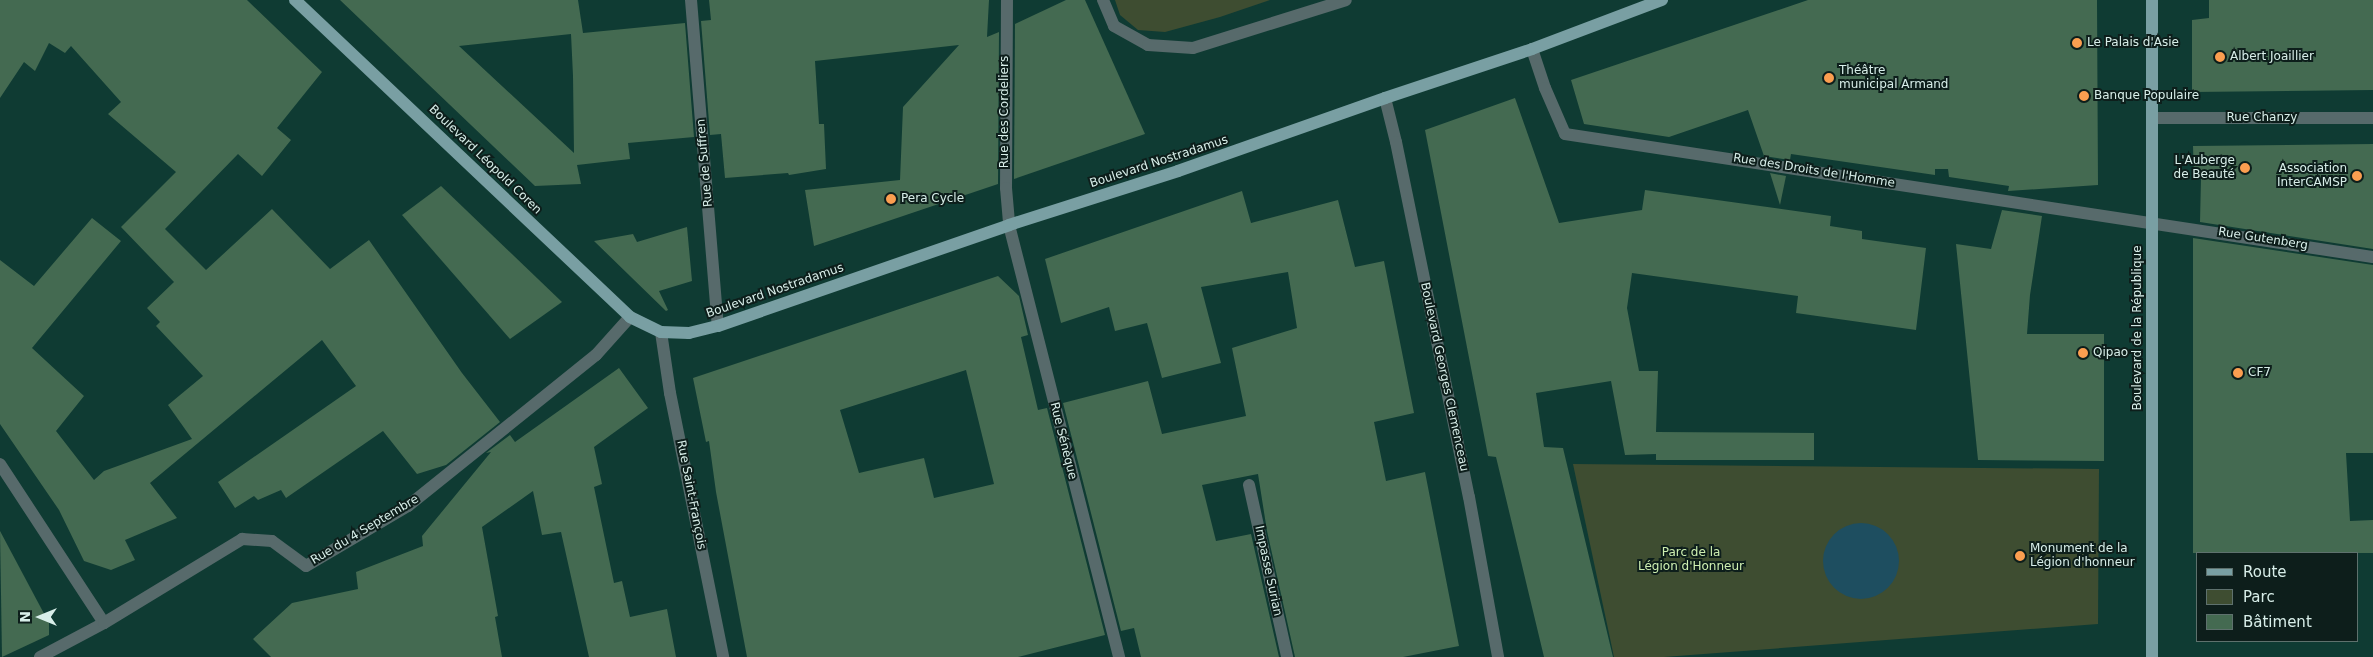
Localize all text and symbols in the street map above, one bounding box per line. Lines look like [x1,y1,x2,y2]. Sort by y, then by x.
place label: Le Palais d'Asie [2087,36,2179,50]
marker: Le Palais d'Asie [2071,37,2083,49]
place label: Albert Joaillier [2230,50,2314,64]
marker: Albert Joaillier [2214,51,2226,63]
street label: Rue des Cordeliers [998,56,1012,168]
place label: Théâtre municipal Armand [1839,64,1948,92]
marker: Théâtre municipal Armand [1823,72,1835,84]
place label: Banque Populaire [2094,89,2199,103]
marker: Banque Populaire [2078,90,2090,102]
street label: Boulevard Léopold Coren [426,102,544,218]
street label: Rue Chanzy [2227,111,2297,125]
street label: Rue de Suffren [694,118,716,208]
street label: Boulevard Nostradamus [1088,133,1230,191]
street label: Rue des Droits de l'Homme [1732,151,1896,191]
place label: L'Auberge de Beauté [2174,154,2235,182]
marker: L'Auberge de Beauté [2239,162,2251,174]
place label: Association InterCAMSP [2277,162,2347,190]
marker: Association InterCAMSP [2351,170,2363,182]
place label: Pera Cycle [901,192,964,206]
marker: Pera Cycle [885,193,897,205]
street label: Rue Gutenberg [2217,225,2309,253]
street label: Boulevard de la République [2131,245,2145,411]
street label: Boulevard Nostradamus [704,261,846,321]
street label: Boulevard Georges Clemenceau [1417,281,1471,473]
place label: Qipao [2093,346,2128,360]
marker: Qipao [2077,347,2089,359]
place label: CF7 [2248,366,2271,380]
marker: CF7 [2232,367,2244,379]
street label: Rue Sénèque [1046,401,1080,481]
street label: Rue Saint-François [673,439,709,551]
street label: Rue du 4 Septembre [309,492,421,568]
street label: Impasse Surian [1251,524,1285,618]
place label: Monument de la Légion d'honneur [2030,542,2135,570]
park label: Parc de la Légion d'Honneur [1638,546,1744,574]
marker: Monument de la Légion d'honneur [2014,550,2026,562]
legend [2196,552,2358,642]
text: Route [2243,563,2287,581]
text: Parc [2243,588,2275,606]
north arrow [15,592,65,642]
text: N [17,611,33,623]
text: Bâtiment [2243,613,2312,631]

